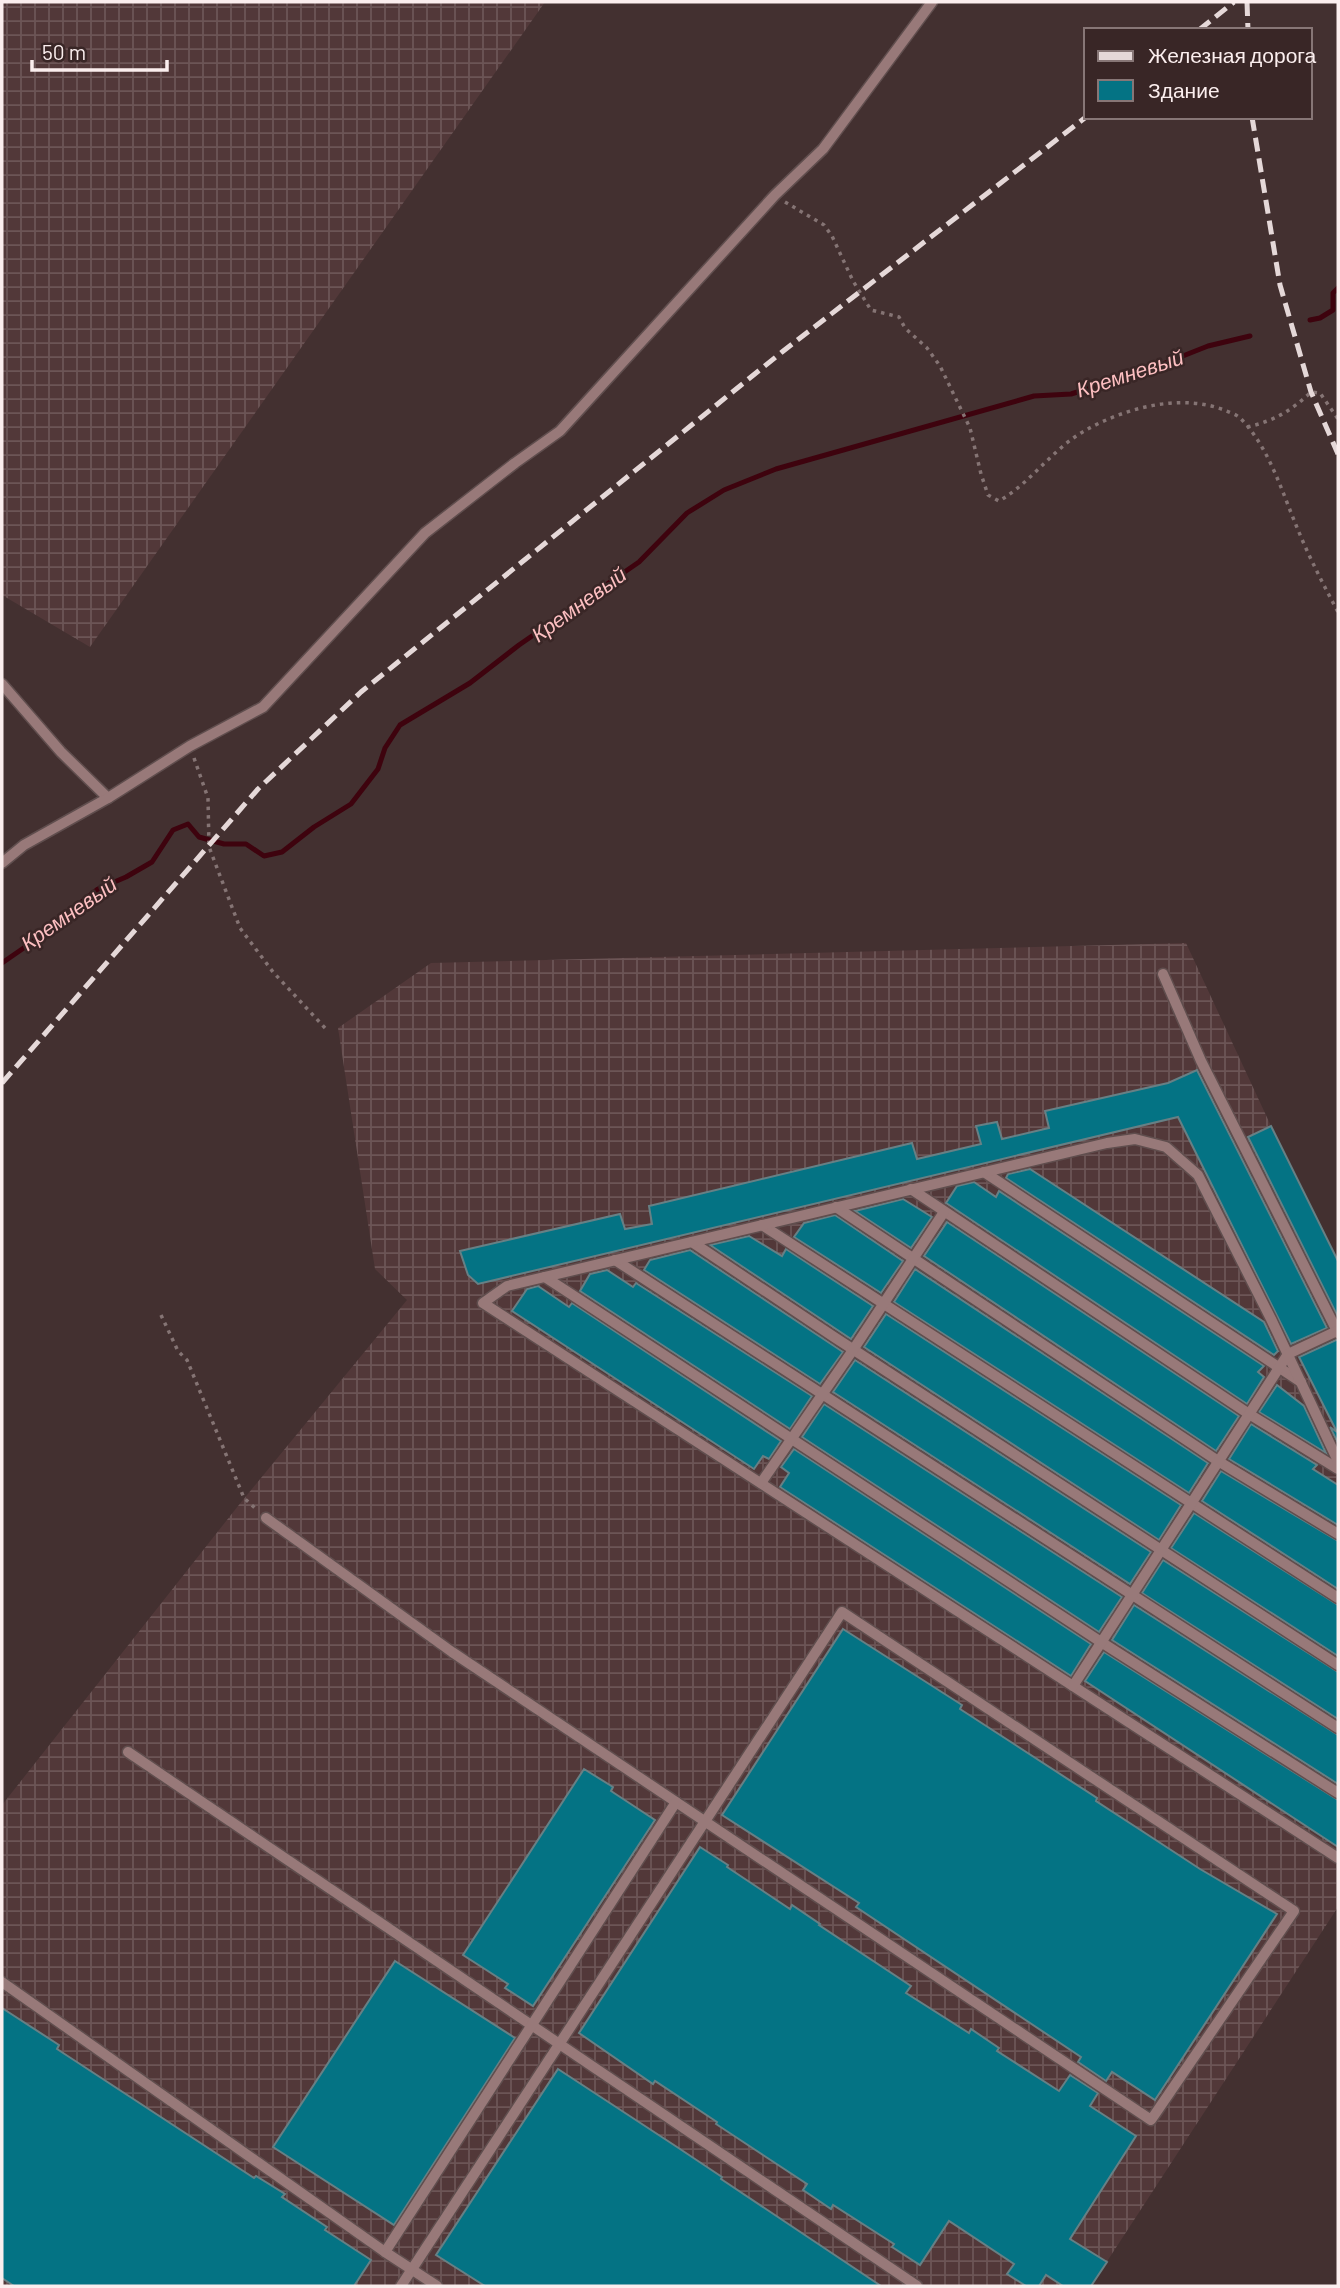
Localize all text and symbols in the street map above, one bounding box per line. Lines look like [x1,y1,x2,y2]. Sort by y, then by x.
scale bar [32,28,166,72]
legend [1084,28,1312,119]
text: 50 m [42,39,86,64]
text: Железная дорога [1148,42,1317,67]
text: Здание [1148,77,1220,102]
water label: Кремневый [1073,343,1187,402]
water label: Кремневый [526,561,631,647]
water label: Кремневый [15,870,121,955]

